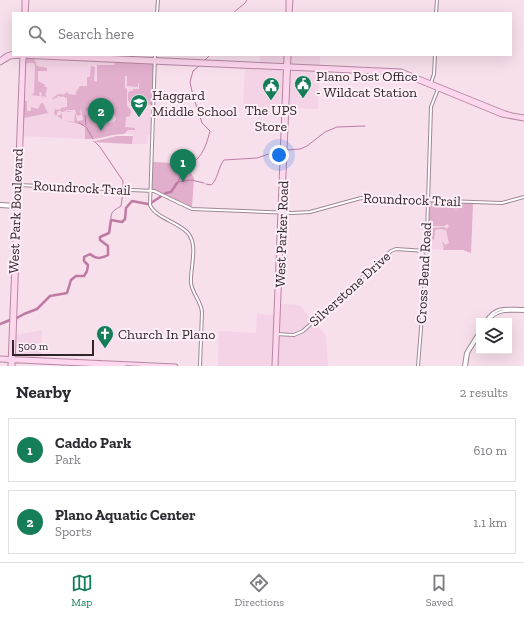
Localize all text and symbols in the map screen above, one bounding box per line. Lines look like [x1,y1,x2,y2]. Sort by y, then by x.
search box [12,12,512,56]
icon: search [26,23,48,45]
text: Search here [58,25,134,43]
place label: Plano Post Office - Wildcat Station [316,68,418,101]
public building icon: Plano Post Office - Wildcat Station [293,74,313,99]
public building icon: The UPS Store [261,76,281,101]
place label: Haggard Middle School [152,87,237,120]
school or university icon: Haggard Middle School [129,93,149,118]
pin: 2 [88,98,114,131]
place label: The UPS Store [245,102,297,135]
your location [269,145,289,165]
street label: West Park Boulevard [5,148,27,274]
pin: 1 [170,149,196,182]
street label: Roundrock Trail [33,177,131,199]
street label: West Parker Road [272,180,292,288]
street label: Roundrock Trail [363,190,461,210]
street label: Cross Bend Road [413,222,435,324]
street label: Silverstone Drive [306,248,394,330]
map controls [476,318,512,354]
button: layers [476,318,512,354]
church icon: Church In Plano [95,324,115,349]
place label: Church In Plano [118,326,215,343]
scale bar [12,338,94,357]
text: 500 m [18,340,48,353]
text: Nearby [16,382,71,402]
text: 2 results [460,385,508,400]
text: Caddo Park [55,434,131,452]
text: 1 [27,443,33,458]
text: 610 m [473,443,507,458]
text: Park [55,452,81,467]
text: Plano Aquatic Center [55,506,196,524]
text: 2 [27,515,33,530]
text: 1.1 km [473,515,507,530]
text: Sports [55,524,92,539]
tab: Map [71,572,93,609]
tab: Directions [234,572,284,609]
tab: Saved [426,572,453,609]

